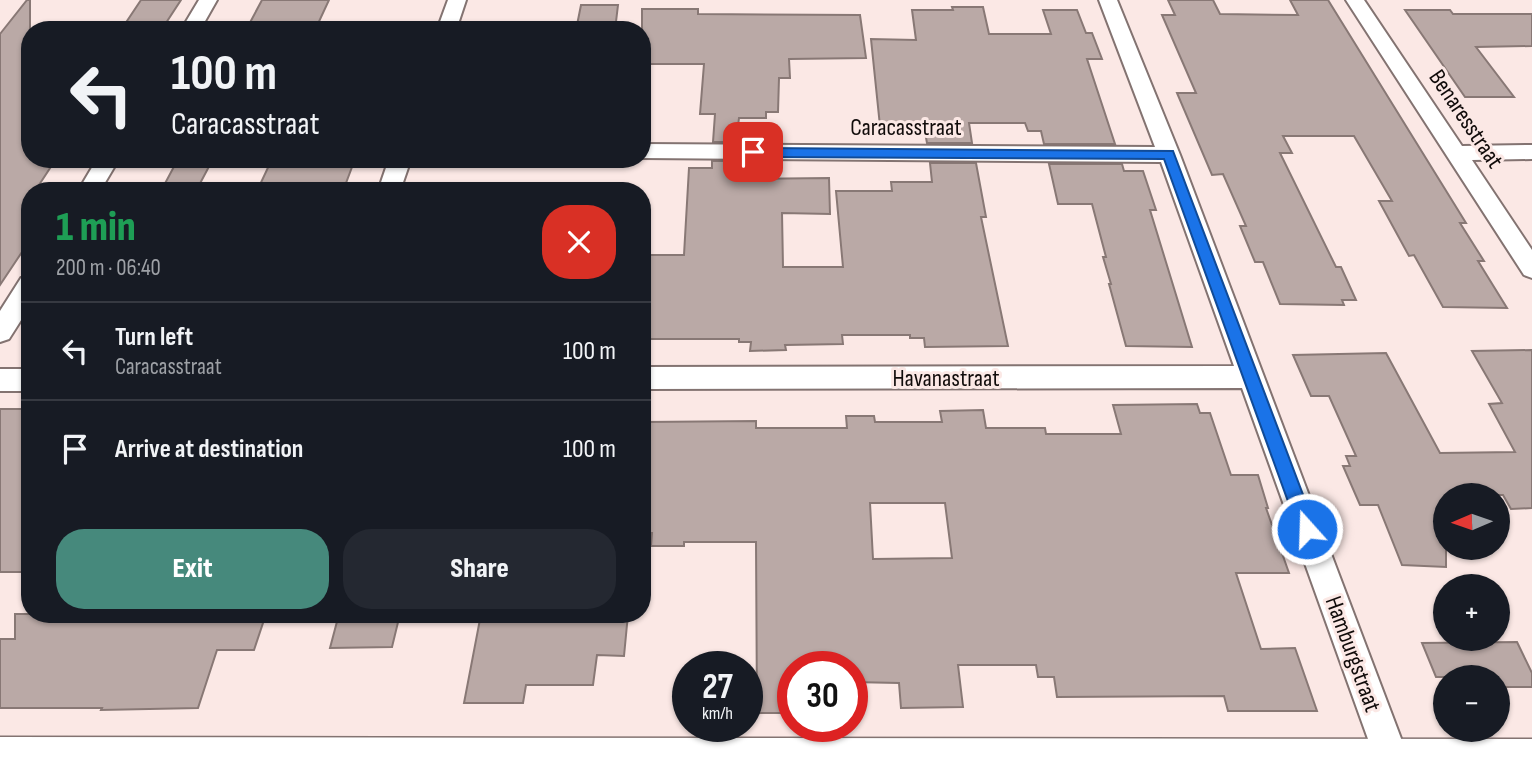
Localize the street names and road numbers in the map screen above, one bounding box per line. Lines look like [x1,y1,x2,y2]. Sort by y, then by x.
street label: Benaresstraat [1422,64,1510,174]
street label: Caracasstraat [850,113,962,142]
street label: Havanastraat [892,364,1000,393]
street label: Hamburgstraat [1319,592,1387,716]

